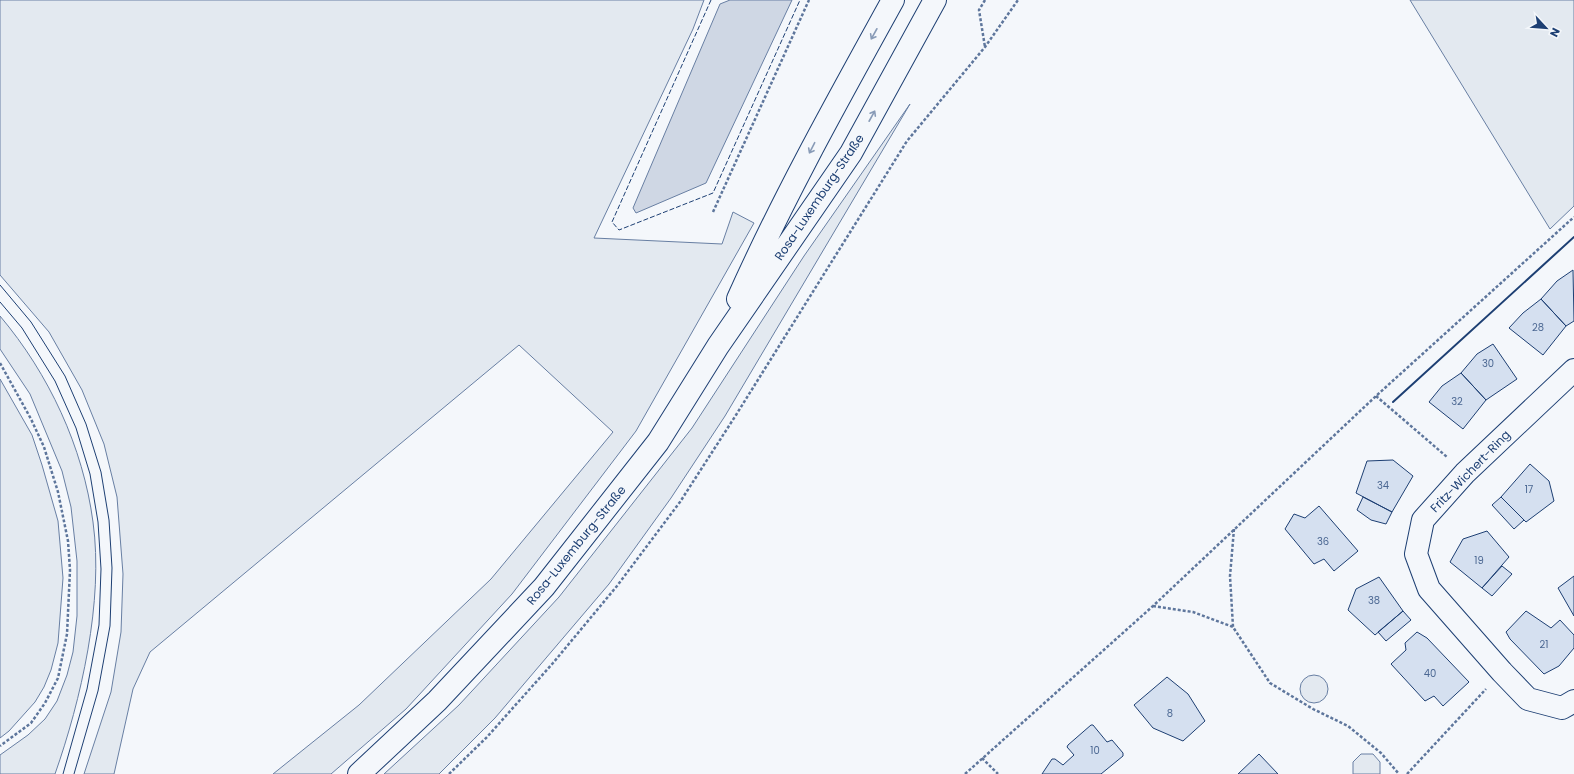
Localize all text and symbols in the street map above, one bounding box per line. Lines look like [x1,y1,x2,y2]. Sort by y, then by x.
north arrow [1526,8,1566,48]
text: N [1546,25,1564,40]
one-way arrow [870,28,878,40]
one-way arrow [868,110,876,122]
street label: Rosa-Luxemburg-Straße [770,130,868,264]
one-way arrow [808,142,815,154]
house number: 28 [1532,320,1544,335]
house number: 30 [1482,356,1494,371]
house number: 32 [1451,394,1463,409]
street label: Fritz-Wichert-Ring [1426,426,1514,516]
house number: 34 [1377,478,1389,493]
street label: Rosa-Luxemburg-Straße [523,482,629,608]
house number: 17 [1525,482,1534,497]
house number: 36 [1317,534,1329,549]
house number: 19 [1474,553,1484,568]
house number: 38 [1368,593,1380,608]
house number: 21 [1540,637,1548,652]
house number: 40 [1424,666,1436,681]
house number: 8 [1167,706,1173,721]
house number: 10 [1090,743,1100,758]

